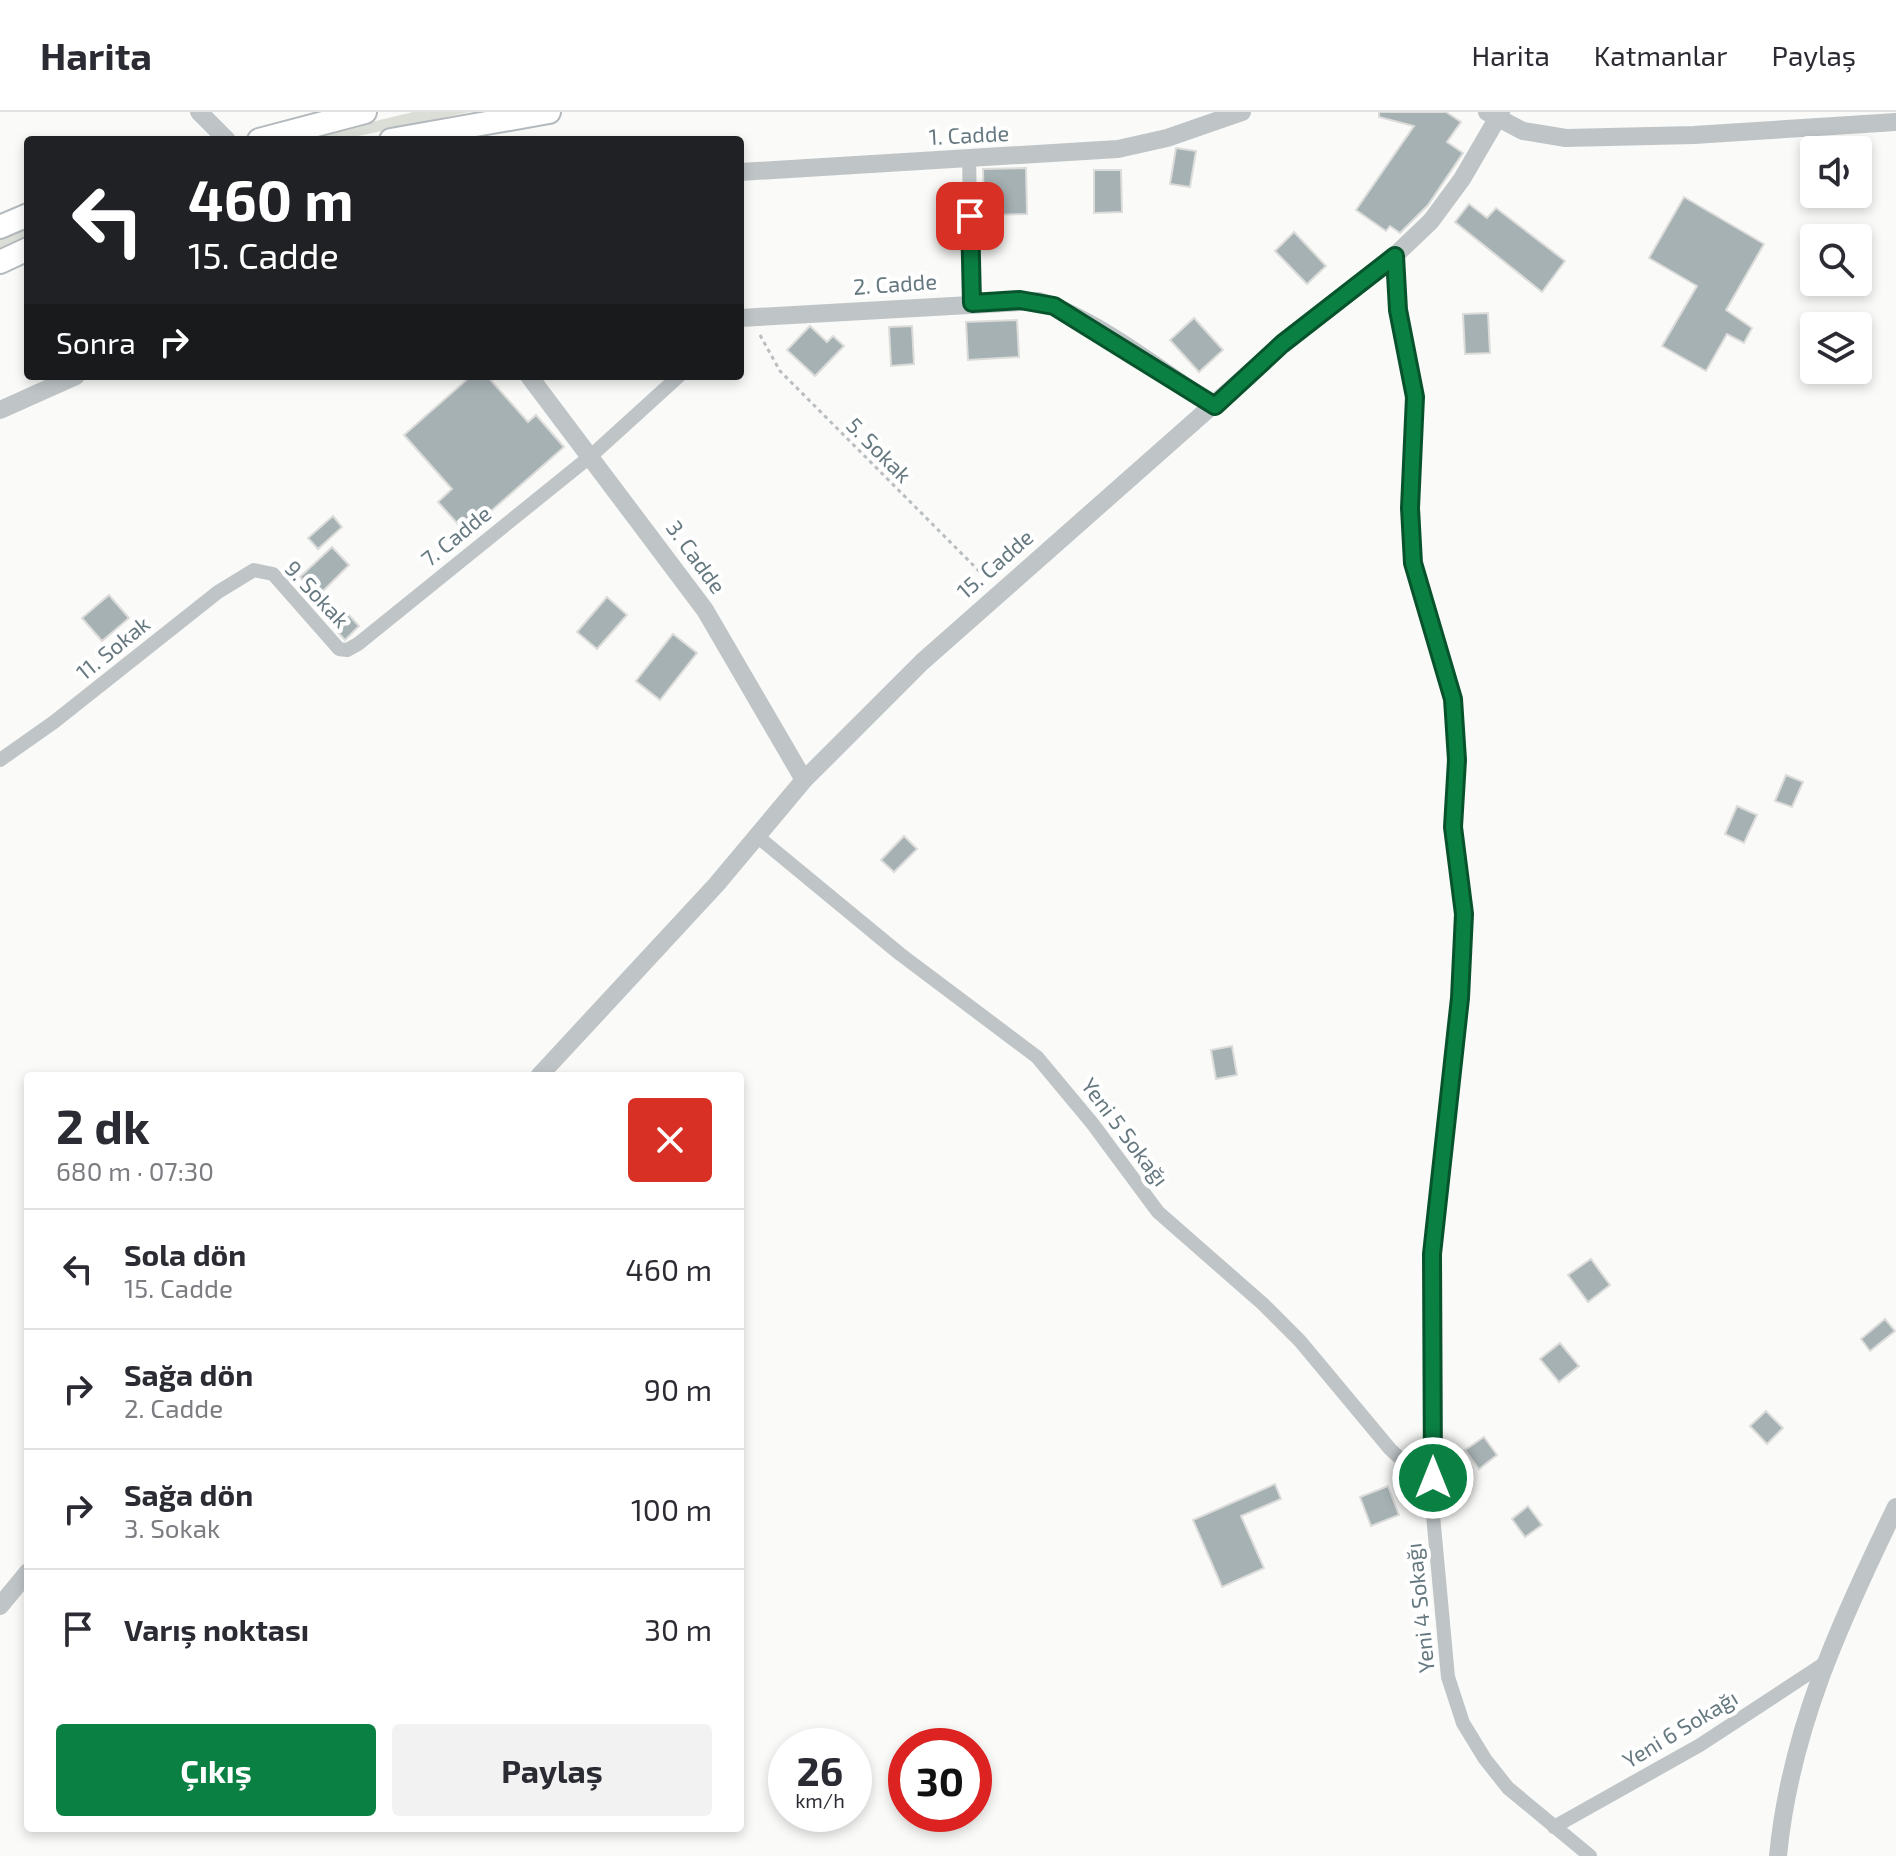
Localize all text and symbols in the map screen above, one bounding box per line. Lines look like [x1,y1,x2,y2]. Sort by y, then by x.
text: Harita [40,32,152,78]
text: Harita [1471,38,1550,72]
text: Katmanlar [1594,38,1727,72]
text: Paylaş [1771,38,1856,72]
street label: 1. Cadde [928,119,1010,149]
map controls [1800,136,1872,384]
button: sound [1800,136,1872,208]
text: 460 m [188,165,353,232]
icon: left [56,168,160,272]
pin [936,182,1004,250]
icon: arrive [948,194,992,238]
button: search [1800,224,1872,296]
text: 15. Cadde [188,233,339,276]
street label: 2. Cadde [852,267,938,299]
button: layers [1800,312,1872,384]
icon: right [152,320,196,364]
text: Sonra [56,324,136,360]
street label: 5. Sokak [842,411,918,487]
street label: 7. Cadde [415,499,495,571]
street label: 3. Cadde [662,515,732,598]
street label: 15. Cadde [951,523,1038,603]
street label: 9. Sokak [280,555,355,632]
street label: 11. Sokak [70,610,154,685]
street label: Yeni 5 Sokağı [1077,1072,1175,1191]
text: 2 dk [56,1096,150,1154]
button: close [628,1098,712,1182]
text: 680 m · 07:30 [56,1155,214,1186]
text: Sola dön [124,1236,246,1272]
icon: left [56,1247,100,1291]
text: 460 m [625,1251,712,1287]
text: 15. Cadde [124,1272,233,1303]
text: Sağa dön [124,1356,253,1392]
icon: right [56,1367,100,1411]
text: 90 m [644,1371,712,1407]
text: 2. Cadde [124,1392,223,1423]
position arrow [1391,1436,1475,1520]
text: Sağa dön [124,1476,253,1512]
icon: right [56,1487,100,1531]
text: 100 m [631,1491,712,1527]
text: 3. Sokak [124,1512,220,1543]
street label: Yeni 4 Sokağı [1399,1542,1439,1674]
icon: arrive [56,1607,100,1651]
text: Varış noktası [124,1611,309,1647]
text: 30 m [644,1611,712,1647]
street label: Yeni 6 Sokağı [1617,1684,1742,1773]
button: Çıkış [56,1724,376,1816]
button: Paylaş [392,1724,712,1816]
speed limit sign: 30 [888,1728,992,1832]
text: 26 [797,1746,843,1794]
text: km/h [795,1788,845,1812]

